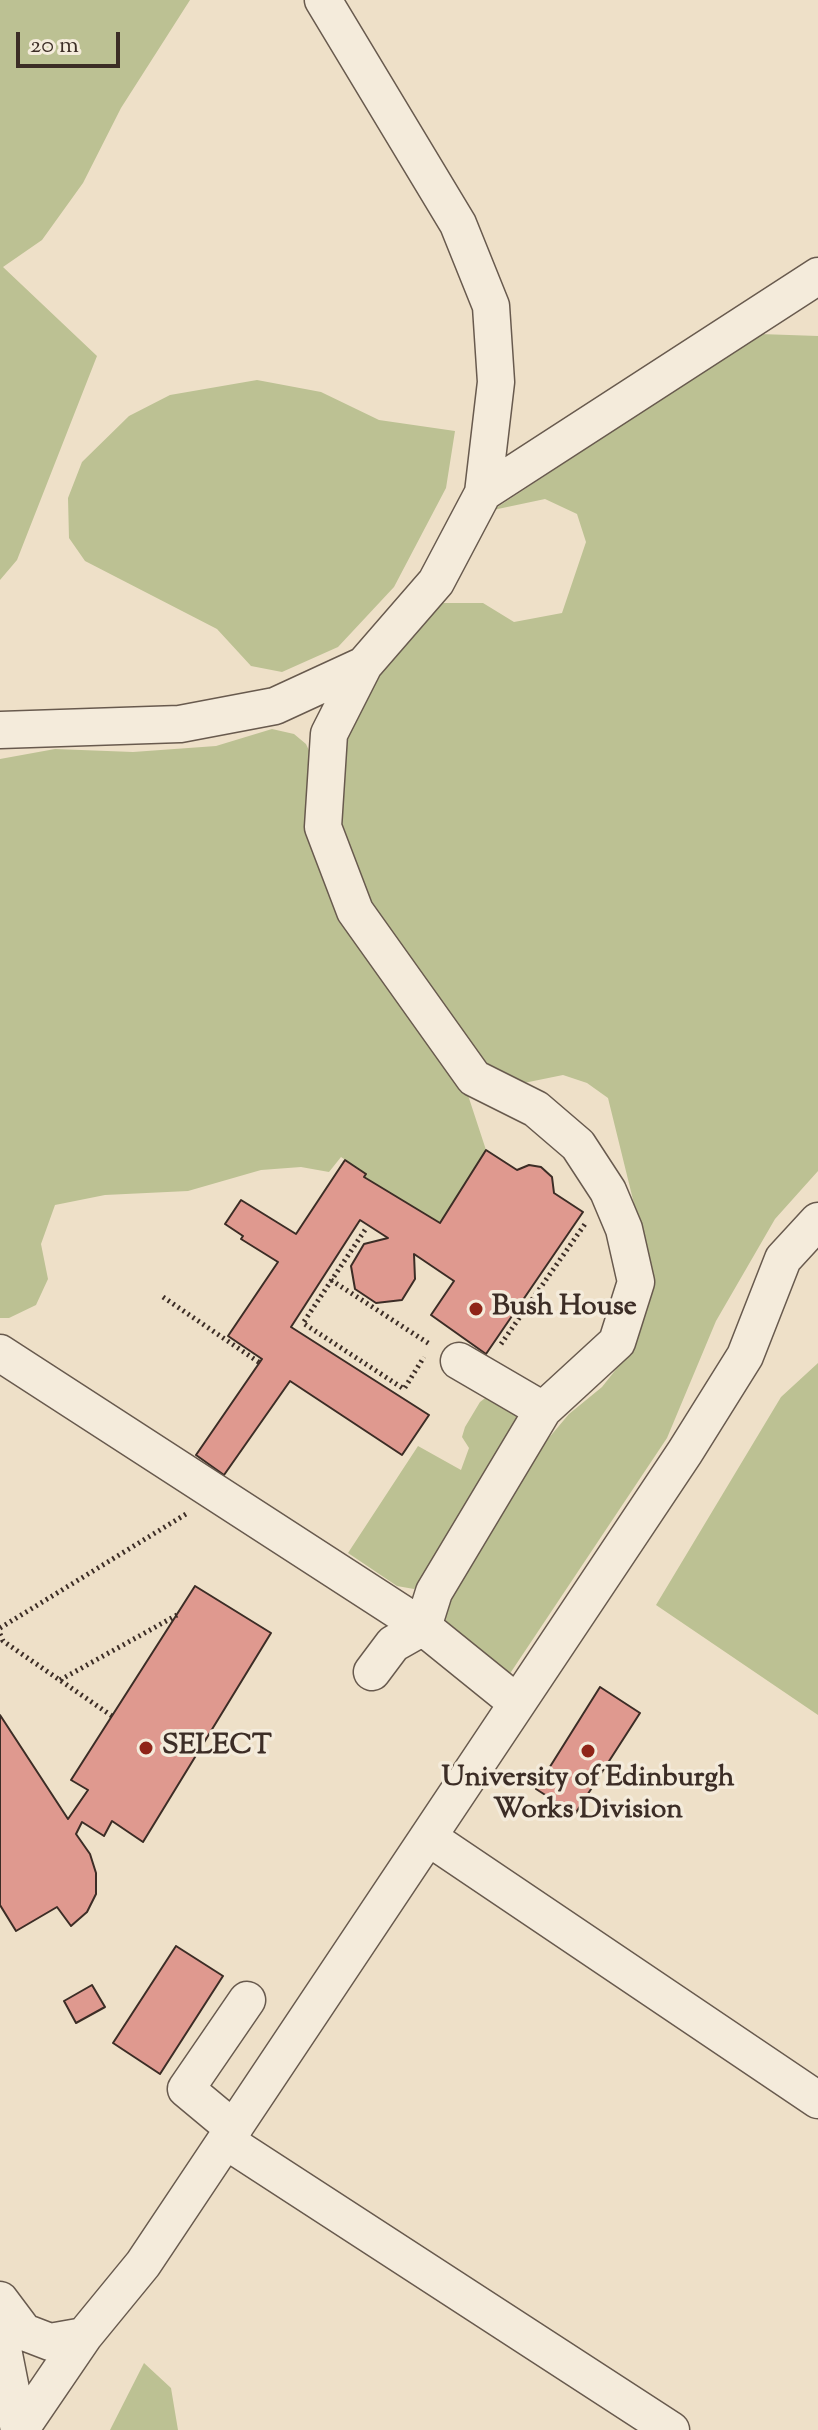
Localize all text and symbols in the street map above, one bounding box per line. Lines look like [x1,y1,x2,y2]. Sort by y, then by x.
scale bar [20,16,124,66]
text: 20 m [30,29,79,63]
place label: Bush House [492,1292,637,1326]
marker: Bush House [467,1300,485,1318]
place label: SELECT [162,1731,272,1765]
marker: SELECT [137,1739,155,1757]
marker: University of Edinburgh Works Division [579,1742,597,1760]
place label: University of Edinburgh Works Division [442,1763,734,1829]

